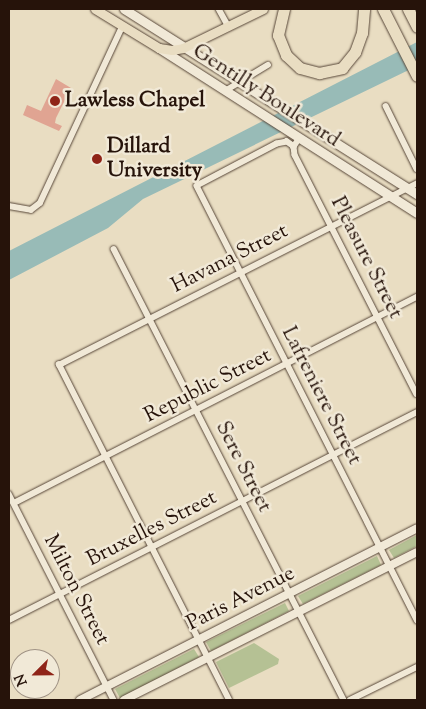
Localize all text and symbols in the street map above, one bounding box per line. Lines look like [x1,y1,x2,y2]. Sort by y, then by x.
street label: Gentilly Boulevard [188,39,344,153]
place label: Lawless Chapel [65,88,205,114]
marker: Lawless Chapel [49,95,61,107]
place label: Dillard University [107,134,202,184]
marker: Dillard University [91,153,103,165]
street label: Pleasure Street [324,193,408,323]
street label: Havana Street [168,219,292,299]
street label: Lafreniere Street [275,323,367,469]
street label: Republic Street [140,343,276,429]
street label: Sere Street [209,417,277,517]
street label: Bruxelles Street [83,485,221,573]
street label: Milton Street [37,531,115,649]
street label: Paris Avenue [183,561,299,637]
north arrow [10,649,60,699]
text: N [11,670,34,689]

